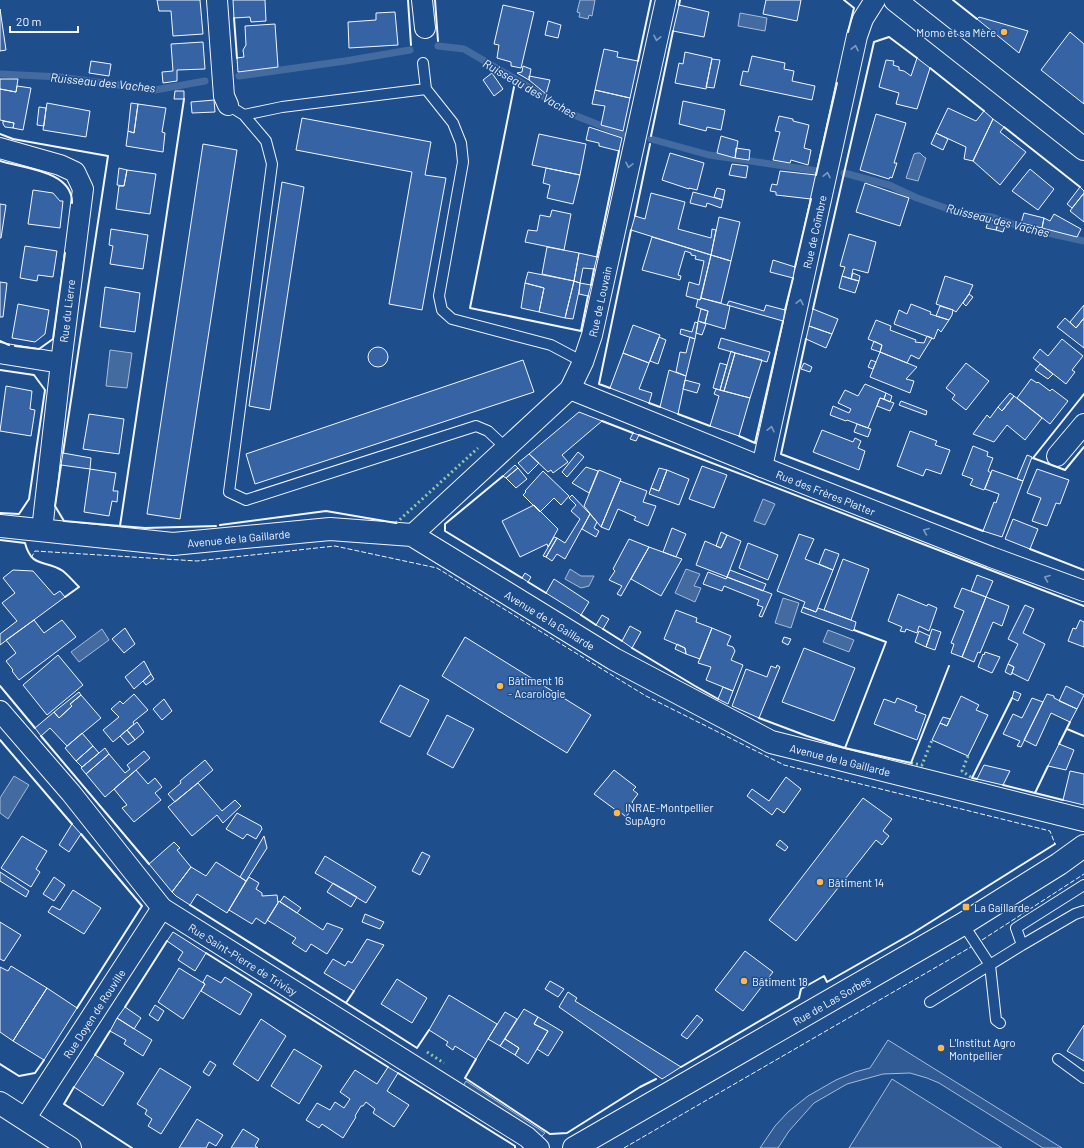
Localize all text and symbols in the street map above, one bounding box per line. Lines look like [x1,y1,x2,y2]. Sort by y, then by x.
scale bar [10,8,78,34]
text: 20 m [16,14,42,28]
place label: Momo et sa Mère [916,26,996,39]
marker: Momo et sa Mère [999,27,1009,37]
one-way arrow [654,35,662,41]
one-way arrow [850,45,858,51]
water label: Ruisseau des Vaches [481,56,580,121]
water label: Ruisseau des Vaches [50,70,157,95]
one-way arrow [626,162,634,168]
one-way arrow [823,172,831,178]
street label: Rue de Coïmbre [799,194,828,270]
water label: Ruisseau des Vaches [945,200,1051,240]
street label: Rue de Louvain [585,265,614,338]
street label: Rue du Lierre [57,279,77,343]
one-way arrow [795,299,803,305]
one-way arrow [767,426,775,432]
street label: Rue des Frères Platter [775,467,877,518]
street label: Avenue de la Gaillarde [187,526,291,549]
one-way arrow [922,528,929,536]
one-way arrow [1044,575,1051,583]
street label: Avenue de la Gaillarde [503,587,598,652]
place label: Bâtiment 16 - Acarologie [508,674,566,700]
marker: Bâtiment 16 - Acarologie [495,681,505,691]
street label: Avenue de la Gaillarde [789,740,892,778]
place label: INRAE-Montpellier SupAgro [625,801,713,827]
marker: INRAE-Montpellier SupAgro [612,808,622,818]
place label: Bâtiment 14 [828,876,884,889]
marker: Bâtiment 14 [815,877,825,887]
place label: La Gaillarde [974,901,1030,914]
marker: La Gaillarde [961,902,971,912]
street label: Rue Saint-Pierre de Trivisy [187,920,300,998]
street label: Rue Doyen de Rouville [60,966,127,1060]
street label: Rue de Las Sorbes [790,972,873,1027]
place label: Bâtiment 18 [752,975,808,988]
marker: Bâtiment 18 [739,976,749,986]
place label: L'Institut Agro Montpellier [949,1036,1016,1062]
marker: L'Institut Agro Montpellier [936,1043,946,1053]

